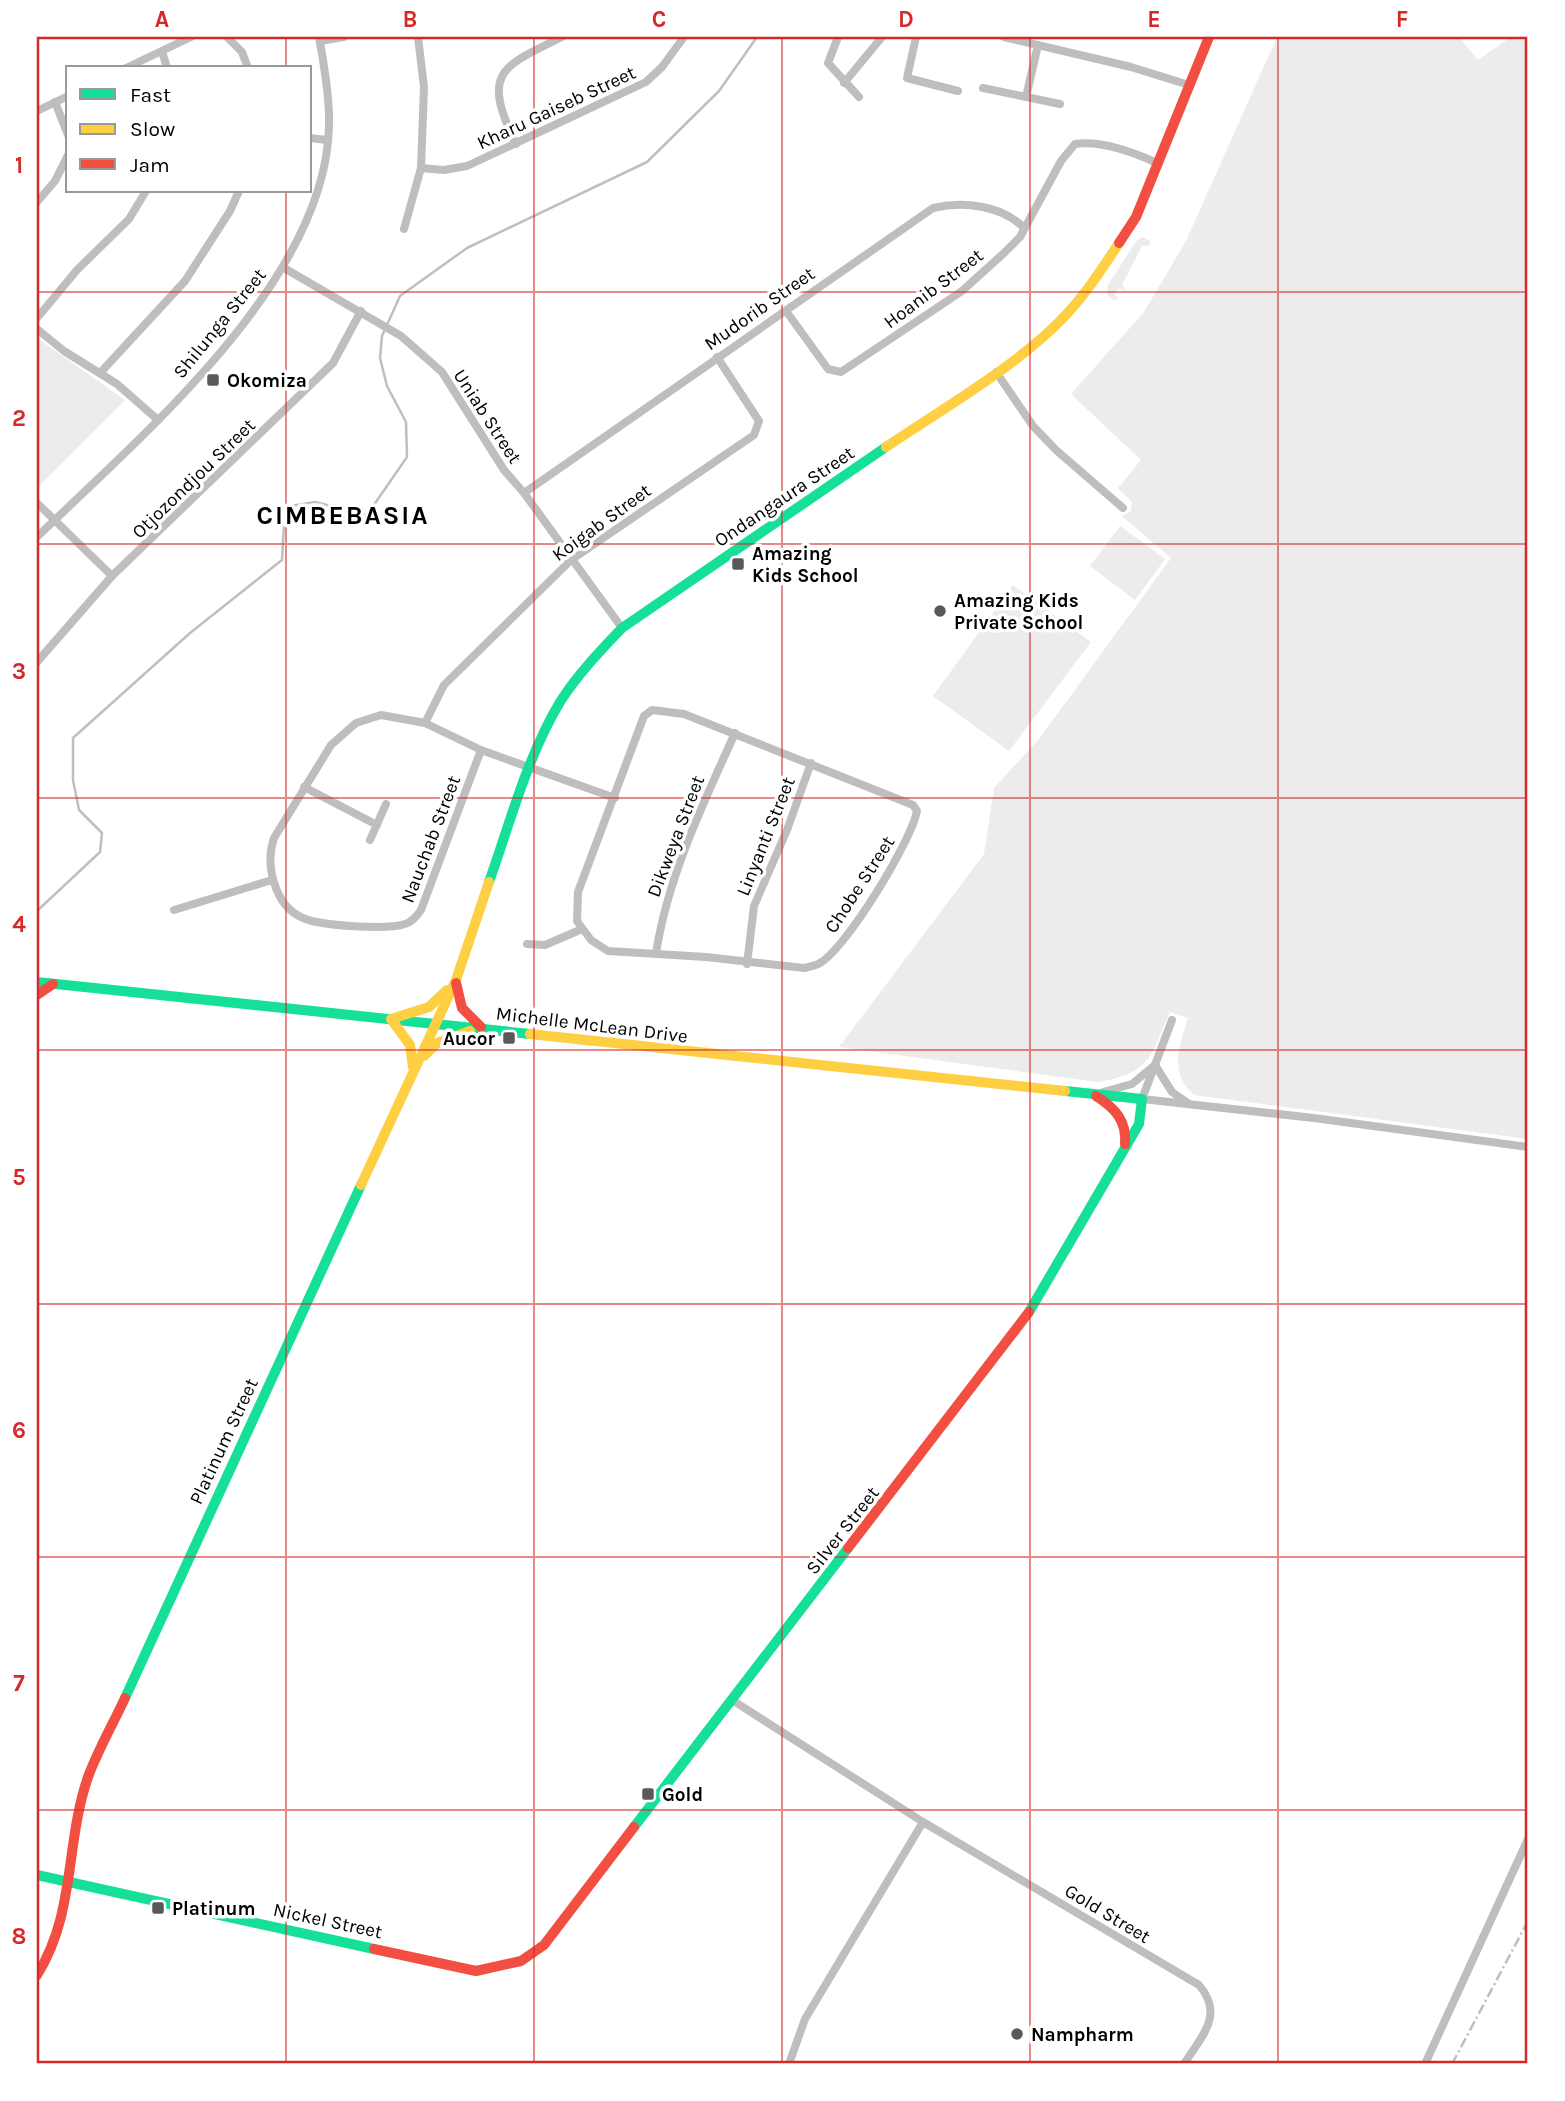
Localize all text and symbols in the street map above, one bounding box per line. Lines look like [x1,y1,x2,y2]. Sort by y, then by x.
text: A [155,6,169,33]
text: B [403,6,417,33]
text: C [652,6,666,33]
text: D [898,6,914,33]
text: E [1147,6,1161,33]
text: F [1396,6,1408,33]
street label: Kharu Gaiseb Street [474,62,639,154]
legend [66,66,312,192]
text: Fast [130,83,171,107]
text: Slow [130,117,175,141]
text: 1 [15,152,23,179]
text: Jam [130,153,170,177]
street label: Hoanib Street [880,244,988,333]
street label: Mudorib Street [700,263,819,355]
street label: Shilunga Street [169,264,271,383]
street label: Uniab Street [449,365,526,468]
place label: Okomiza [227,370,307,392]
marker: Okomiza [205,372,221,388]
text: 2 [12,405,26,432]
street label: Otjozondjou Street [128,414,260,543]
street label: Ondangaura Street [711,442,859,552]
street label: Koigab Street [548,480,655,566]
district label: CIMBEBASIA [256,500,430,531]
place label: Amazing Kids School [752,543,858,587]
marker: Amazing Kids School [730,556,746,572]
place label: Amazing Kids Private School [954,590,1083,634]
marker: Amazing Kids Private School [932,603,948,619]
text: 3 [12,658,26,685]
street label: Dikweya Street [643,772,709,900]
street label: Nauchab Street [397,773,465,906]
street label: Linyanti Street [732,774,800,899]
street label: Chobe Street [820,832,899,937]
text: 4 [12,911,26,938]
street label: Michelle McLean Drive [495,1002,689,1048]
place label: Aucor [443,1028,496,1050]
marker: Aucor [501,1030,517,1046]
text: 5 [12,1164,26,1191]
street label: Platinum Street [185,1375,263,1508]
text: 6 [12,1417,26,1444]
street label: Silver Street [802,1482,884,1579]
text: 7 [13,1670,25,1697]
place label: Gold [662,1784,703,1806]
marker: Gold [640,1786,656,1802]
street label: Gold Street [1061,1880,1154,1948]
place label: Platinum [172,1898,255,1920]
street label: Nickel Street [271,1899,384,1943]
marker: Platinum [150,1900,166,1916]
text: 8 [12,1923,26,1950]
place label: Nampharm [1031,2024,1134,2046]
marker: Nampharm [1009,2026,1025,2042]

